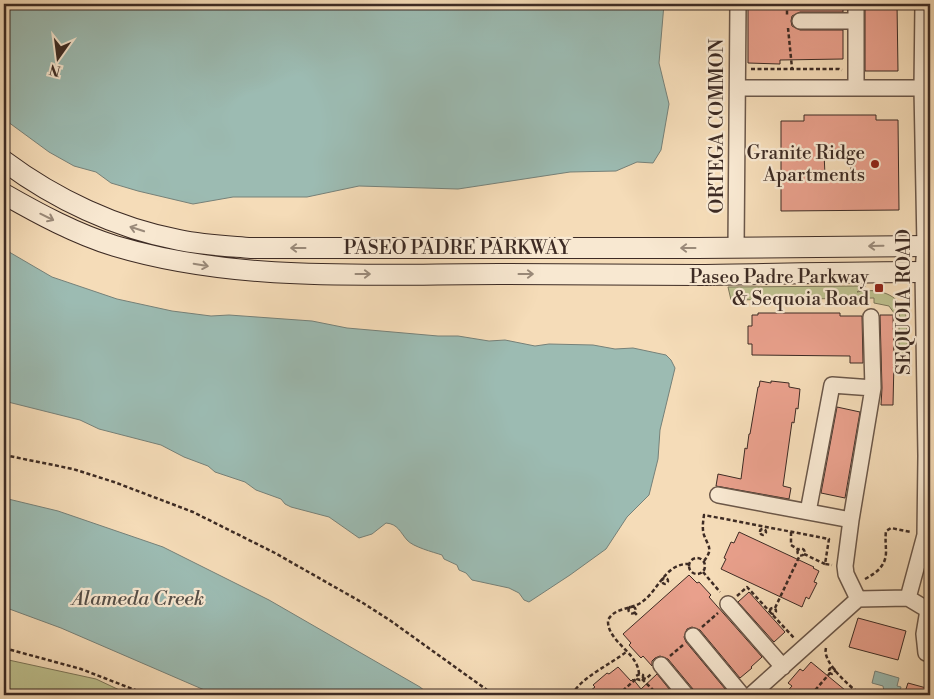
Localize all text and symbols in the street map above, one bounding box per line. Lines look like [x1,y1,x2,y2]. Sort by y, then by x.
north arrow [32,32,82,82]
street label: ORTEGA COMMON [705,39,729,213]
text: N [48,60,63,80]
place label: Granite Ridge Apartments [746,141,865,187]
marker: Granite Ridge Apartments [869,158,881,170]
one-way arrow [39,212,54,222]
one-way arrow [130,224,146,233]
street label: SEQUOIA ROAD [892,229,916,375]
street label: PASEO PADRE PARKWAY [344,236,572,260]
one-way arrow [868,241,884,251]
one-way arrow [290,243,306,253]
one-way arrow [680,243,696,253]
one-way arrow [193,261,209,271]
place label: Paseo Padre Parkway & Sequoia Road [689,265,870,311]
one-way arrow [354,269,371,279]
one-way arrow [517,269,533,279]
marker: Paseo Padre Parkway & Sequoia Road [873,282,885,294]
water label: Alameda Creek [70,587,204,612]

